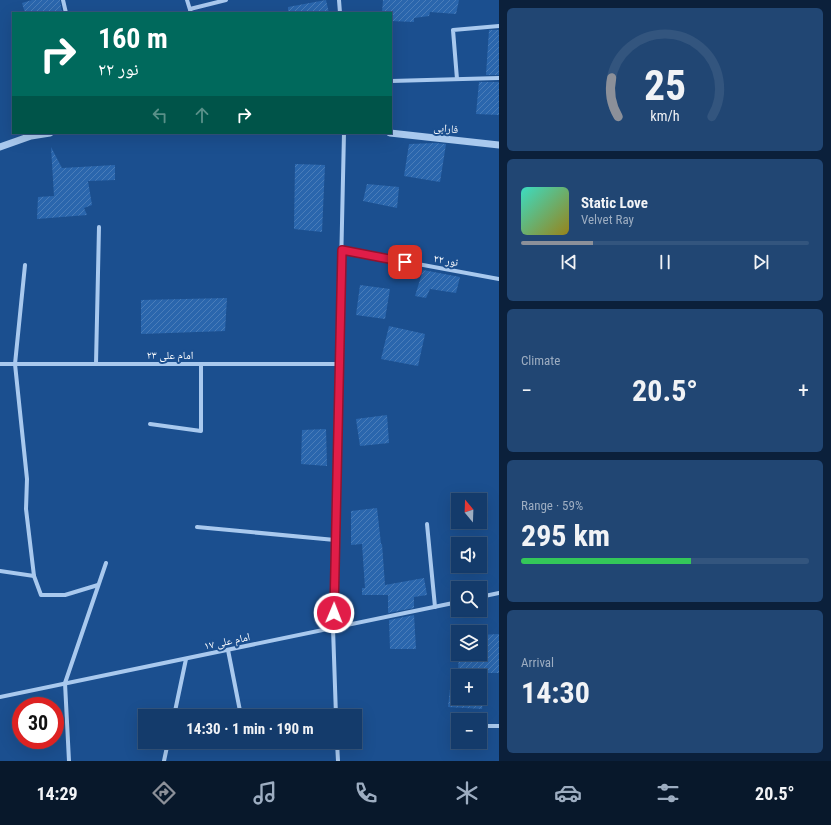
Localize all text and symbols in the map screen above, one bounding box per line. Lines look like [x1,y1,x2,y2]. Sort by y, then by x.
text: 160 m [98,22,168,55]
icon: right [32,28,84,80]
text: نور ۲۲ [98,58,139,79]
text: 25 [644,61,686,110]
icon: left [149,104,171,126]
icon: ahead [191,104,213,126]
icon: right [233,104,255,126]
text: km/h [650,108,680,124]
street label: فارابی [433,121,459,136]
text: Static Love [581,194,648,212]
text: Velvet Ray [581,212,634,227]
pin [388,245,422,279]
icon: arrive [394,251,416,273]
icon: previous [558,251,580,273]
icon: pause [654,251,676,273]
icon: next [750,251,772,273]
street label: نور ۲۲ [433,252,459,269]
street label: امام علی ۲۳ [147,349,193,362]
text: Climate [521,353,560,368]
text: 20.5° [632,373,698,408]
text: − [521,378,532,403]
text: + [798,378,809,403]
north arrow [451,493,487,529]
map controls [451,493,487,749]
text: Range · 59% [521,498,583,513]
text: 295 km [521,518,610,553]
button: sound [451,537,487,573]
button: search [451,581,487,617]
position arrow [313,592,355,634]
button: layers [451,625,487,661]
street label: امام علی ۱۷ [203,630,251,653]
text: Arrival [521,655,554,670]
button: + [451,669,487,705]
text: 14:30 [521,675,590,710]
speed limit sign: 30 [12,697,64,749]
button: − [451,713,487,749]
text: 14:30 · 1 min · 190 m [186,720,314,738]
icon: directions [150,779,178,807]
icon: music [251,779,279,807]
icon: phone [352,779,380,807]
icon: climate [453,779,481,807]
icon: car [554,779,582,807]
icon: filters [654,779,682,807]
text: 14:29 [36,783,78,804]
text: 20.5° [755,783,795,804]

